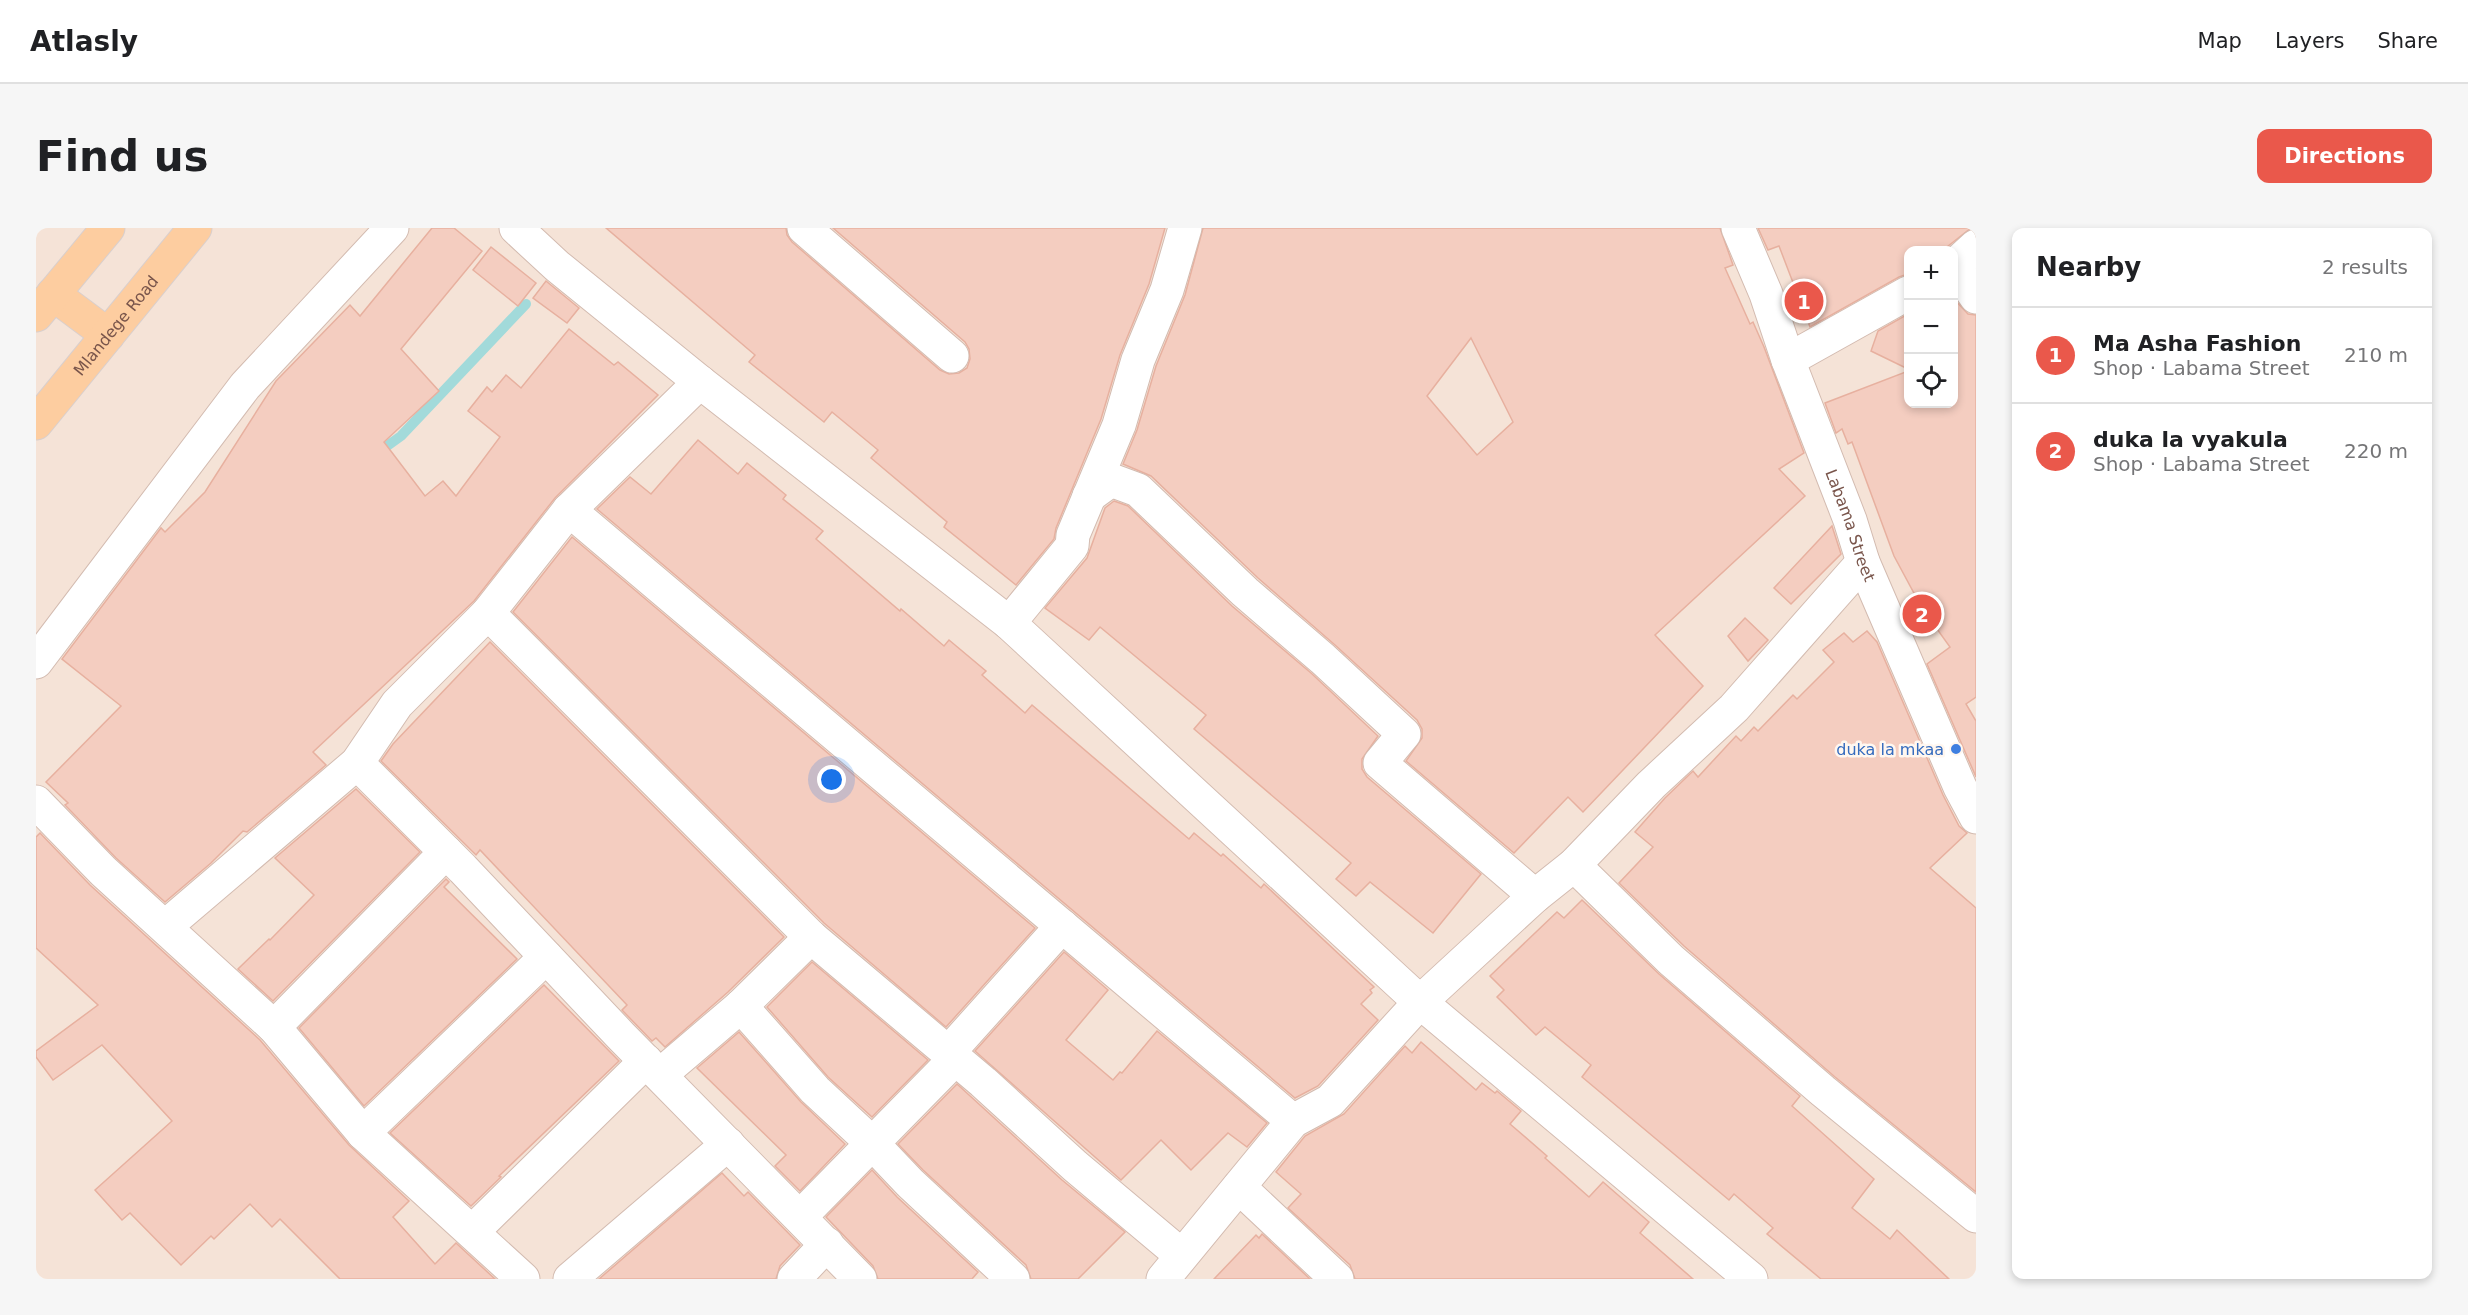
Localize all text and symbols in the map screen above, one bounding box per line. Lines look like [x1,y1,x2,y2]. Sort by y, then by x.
text: Atlasly [30,25,138,58]
text: Map [2198,29,2242,53]
text: Layers [2275,29,2344,53]
text: Share [2377,29,2438,53]
button: Directions [2257,129,2432,183]
text: Find us [36,132,209,181]
map controls [1904,246,1958,408]
button: + [1904,246,1958,300]
text: Nearby [2036,252,2141,282]
text: 2 results [2322,255,2408,279]
street label: Mlandege Road [70,272,162,380]
pin: 1 [1784,278,1824,324]
button: − [1904,300,1958,354]
text: Ma Asha Fashion [2093,331,2301,356]
text: 1 [2049,343,2062,367]
text: 210 m [2344,343,2408,367]
button: locate [1904,354,1958,408]
text: Shop · Labama Street [2093,356,2310,380]
text: duka la vyakula [2093,427,2288,452]
text: 2 [2049,439,2062,463]
text: 220 m [2344,439,2408,463]
text: Shop · Labama Street [2093,452,2310,476]
street label: Labama Street [1821,467,1879,584]
pin: 2 [1902,592,1942,636]
place label: duka la mkaa [1836,740,1944,759]
marker: duka la mkaa [1949,742,1963,756]
your location [817,765,846,794]

